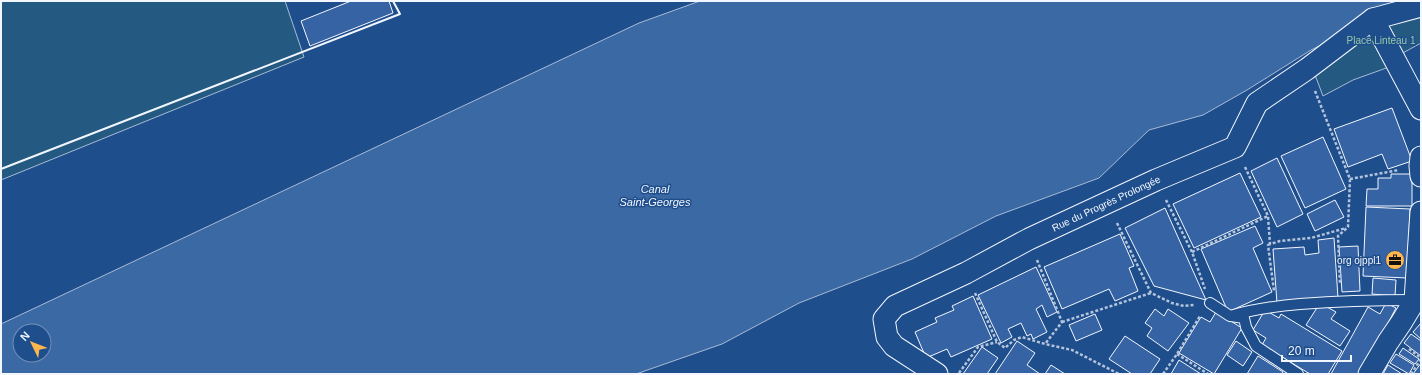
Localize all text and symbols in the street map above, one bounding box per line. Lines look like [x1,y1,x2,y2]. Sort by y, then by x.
park label: Place Linteau 1 [1347,35,1416,46]
street label: Rue du Progrès Prolongée [1050,173,1163,233]
water label: Canal Saint-Georges [620,183,691,208]
office icon: org ojppl1 [1384,249,1406,271]
place label: org ojppl1 [1337,255,1381,266]
north arrow [12,323,52,363]
text: N [18,329,32,343]
scale bar [1282,337,1351,363]
text: 20 m [1288,344,1315,358]

